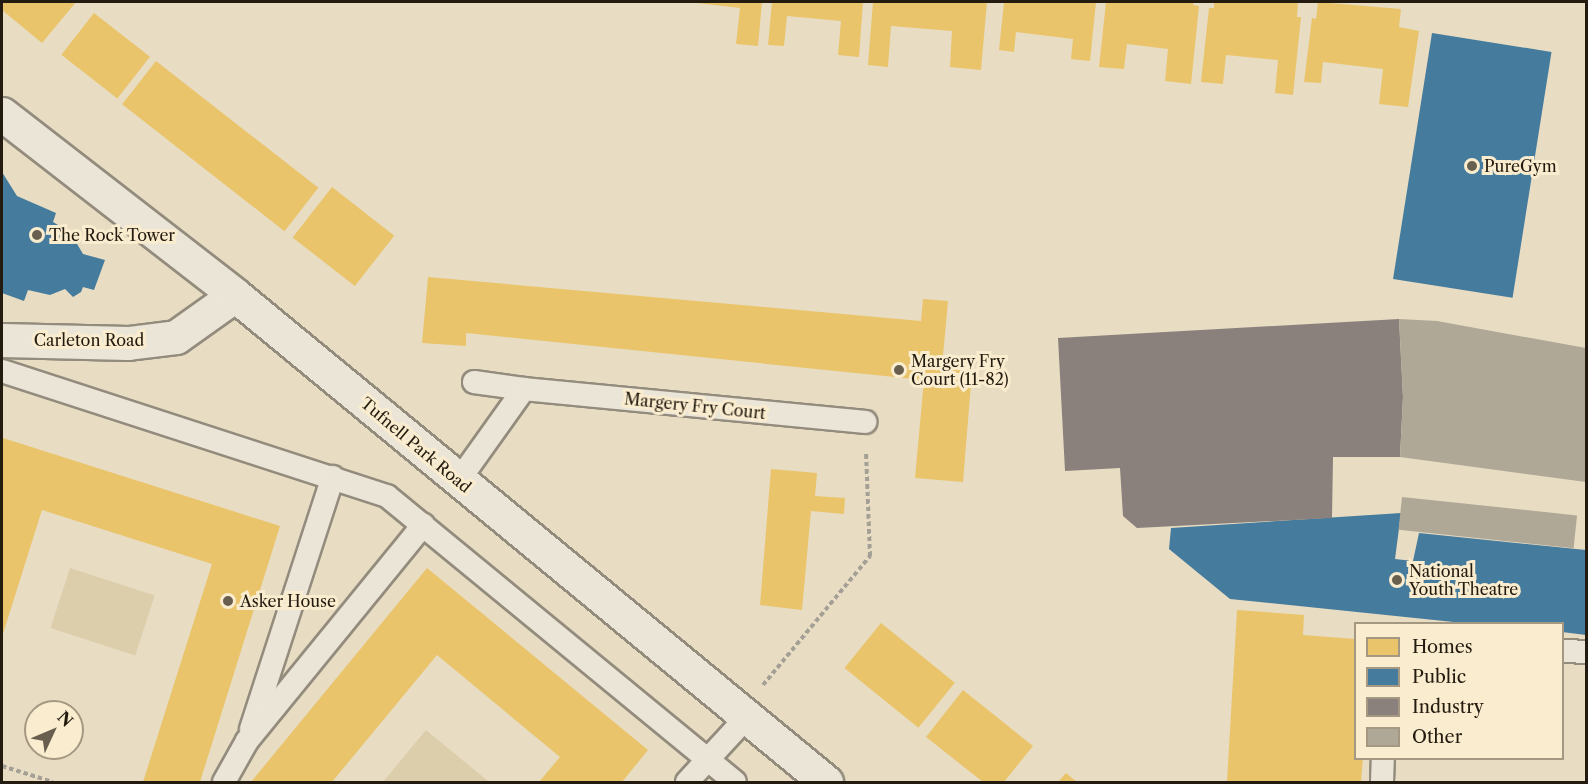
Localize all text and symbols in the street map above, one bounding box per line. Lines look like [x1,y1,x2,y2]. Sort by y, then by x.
place label: PureGym [1484,156,1557,176]
marker: PureGym [1465,159,1479,173]
place label: The Rock Tower [49,225,176,245]
marker: The Rock Tower [30,228,44,242]
street label: Carleton Road [34,330,144,350]
place label: Margery Fry Court (11-82) [911,351,1009,389]
marker: Margery Fry Court (11-82) [892,363,906,377]
street label: Margery Fry Court [623,389,767,423]
street label: Tufnell Park Road [357,393,475,497]
place label: National Youth Theatre [1409,561,1519,599]
marker: National Youth Theatre [1390,573,1404,587]
place label: Asker House [240,591,336,611]
marker: Asker House [221,594,235,608]
legend [1354,622,1564,760]
text: Homes [1412,636,1473,658]
text: Public [1412,666,1466,688]
text: Industry [1412,696,1484,718]
north arrow [24,700,84,760]
text: N [53,707,78,731]
text: Other [1412,726,1462,748]

